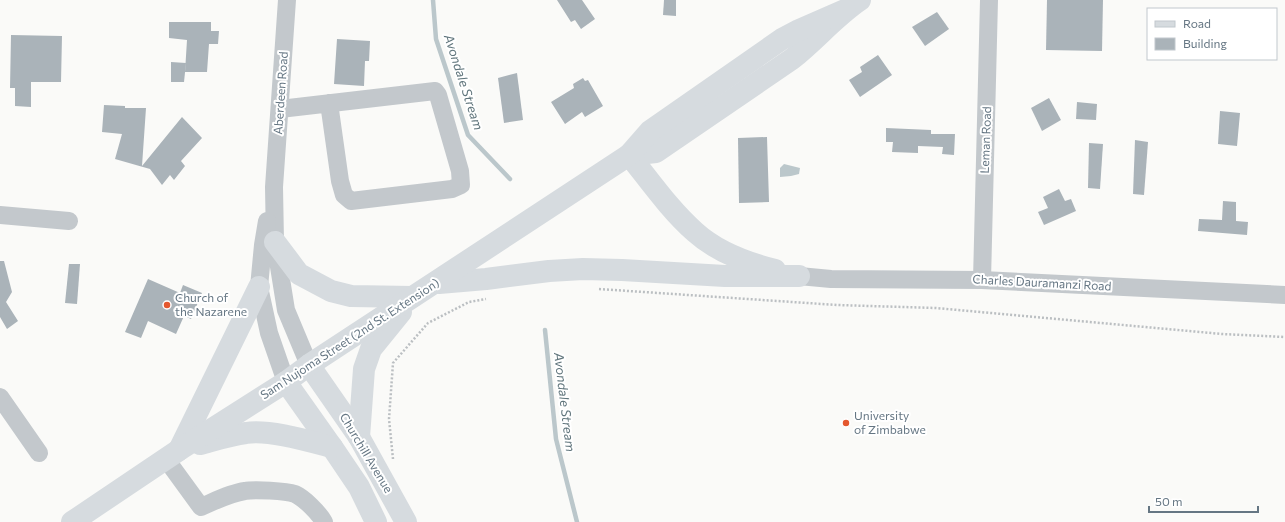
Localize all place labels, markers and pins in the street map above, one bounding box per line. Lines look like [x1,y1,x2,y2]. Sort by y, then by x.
place label: Church of the Nazarene [175,290,247,318]
marker: Church of the Nazarene [162,300,172,310]
place label: University of Zimbabwe [854,408,926,436]
marker: University of Zimbabwe [841,418,851,428]

